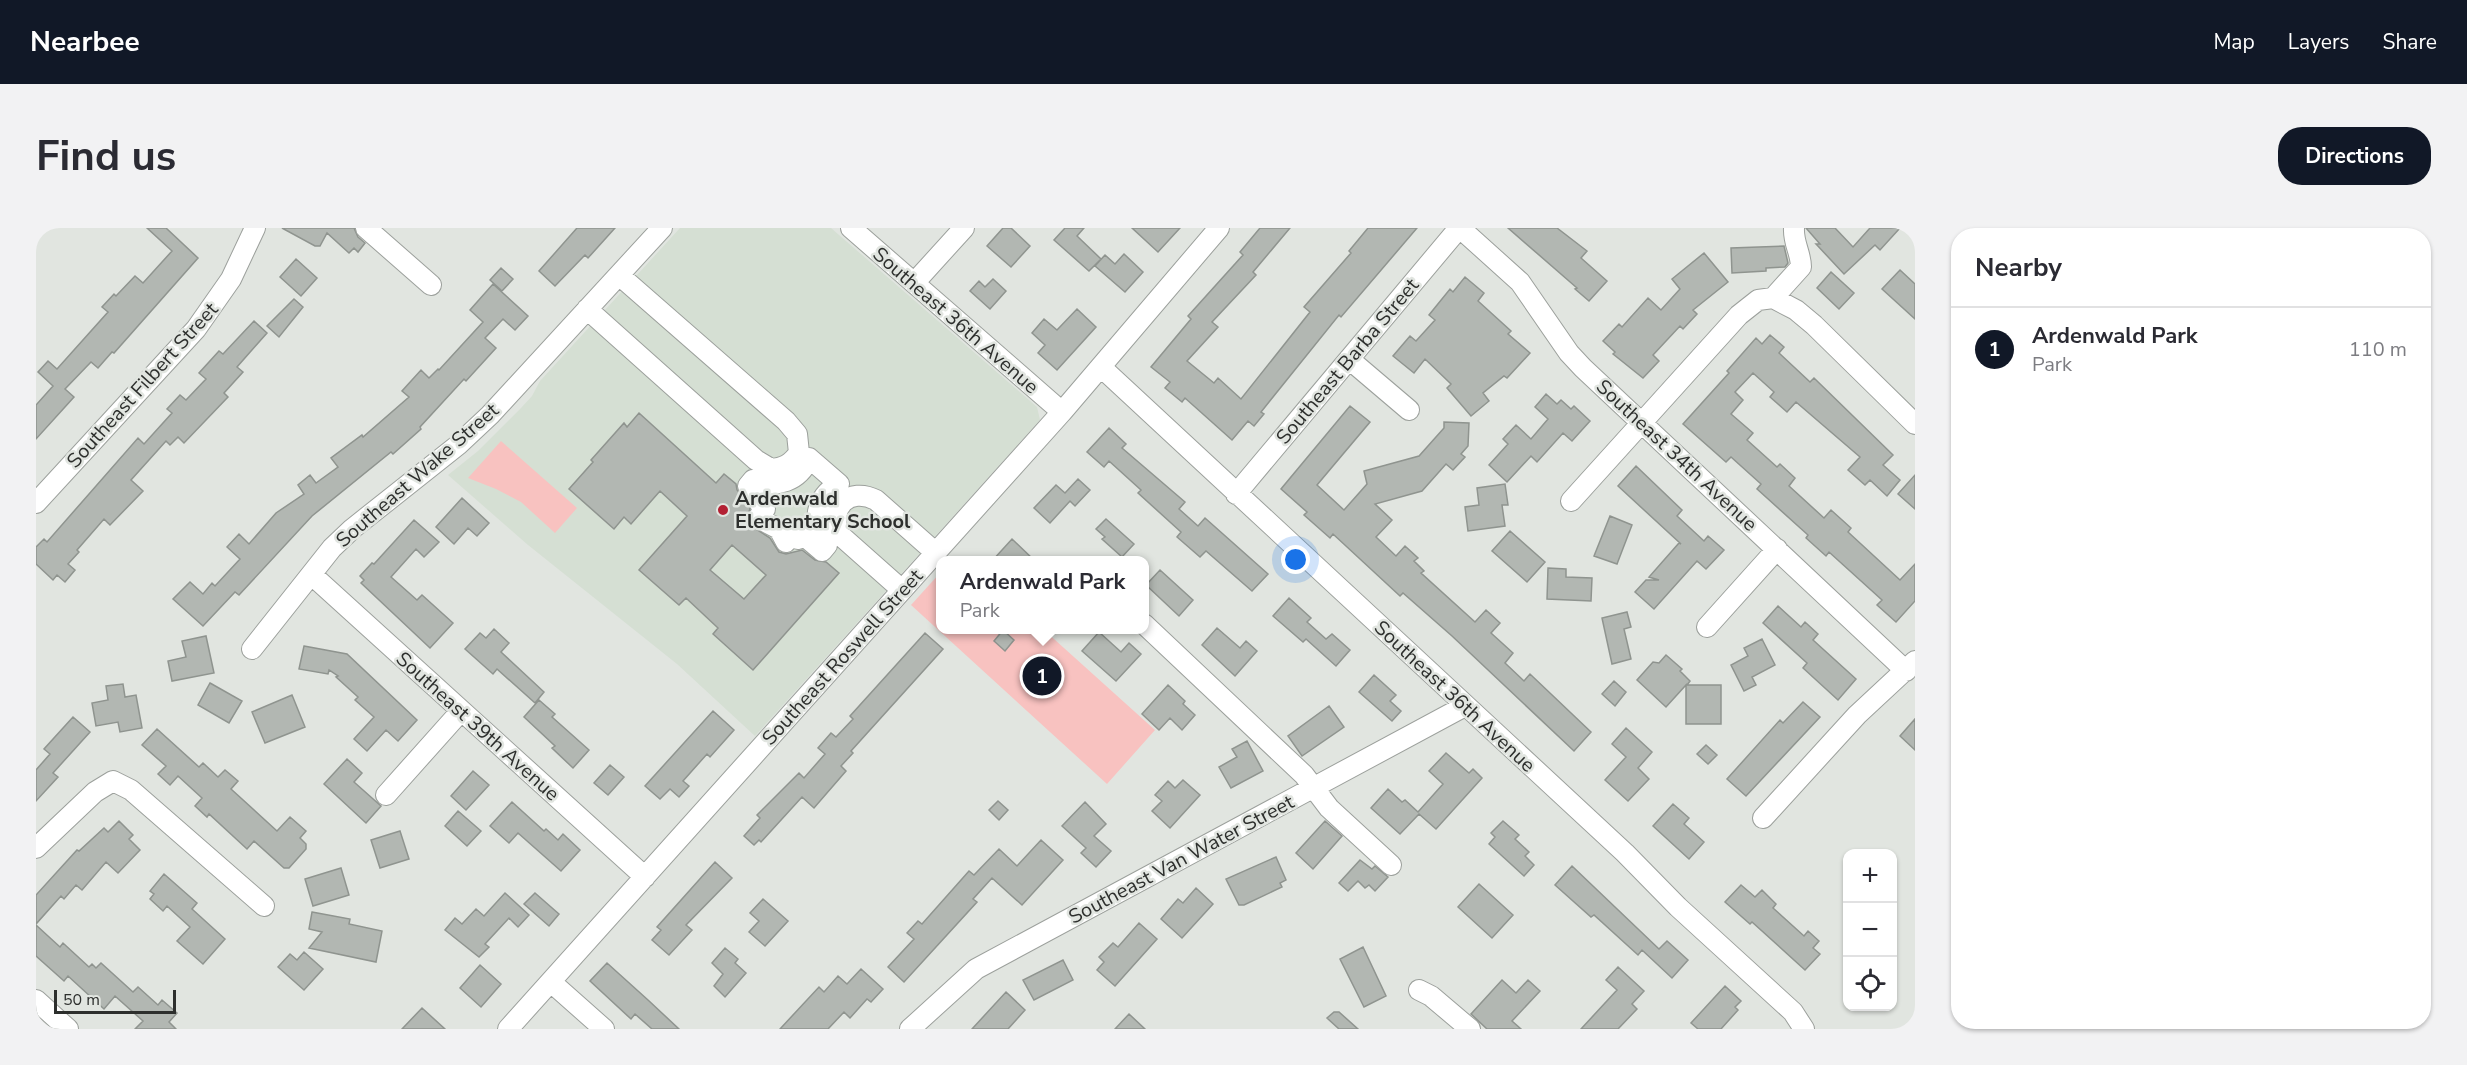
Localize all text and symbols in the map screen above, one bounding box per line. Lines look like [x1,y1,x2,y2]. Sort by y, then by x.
text: Nearbee [30,23,140,61]
text: Map [2213,28,2255,56]
text: Layers [2288,28,2349,56]
text: Share [2382,28,2437,56]
button: Directions [2278,127,2431,185]
text: Find us [36,128,176,185]
street label: Southeast 36th Avenue [867,241,1044,400]
text: Nearby [1975,250,2062,285]
street label: Southeast Barba Street [1270,272,1426,450]
street label: Southeast Filbert Street [61,296,225,474]
text: Ardenwald Park [2032,321,2198,351]
text: 1 [1989,336,2001,363]
text: 110 m [2349,336,2407,363]
text: Park [2032,351,2072,378]
street label: Southeast 34th Avenue [1590,373,1763,537]
street label: Southeast Wake Street [330,396,505,554]
place label: Ardenwald Elementary School [735,485,911,535]
marker: Ardenwald Elementary School [716,503,730,517]
your location [1281,545,1310,574]
popup [936,556,1149,634]
street label: Southeast Roswell Street [756,563,930,751]
text: Ardenwald Park [960,567,1125,597]
text: Park [960,597,1000,624]
street label: Southeast 36th Avenue [1368,614,1541,778]
street label: Southeast 39th Avenue [390,646,565,807]
pin: 1 [1022,654,1062,698]
street label: Southeast Van Water Street [1064,788,1299,930]
map controls [1843,849,1897,1011]
button: + [1843,849,1897,903]
button: − [1843,903,1897,957]
button: locate [1843,957,1897,1011]
scale bar [54,987,176,1014]
text: 50 m [63,989,100,1011]

